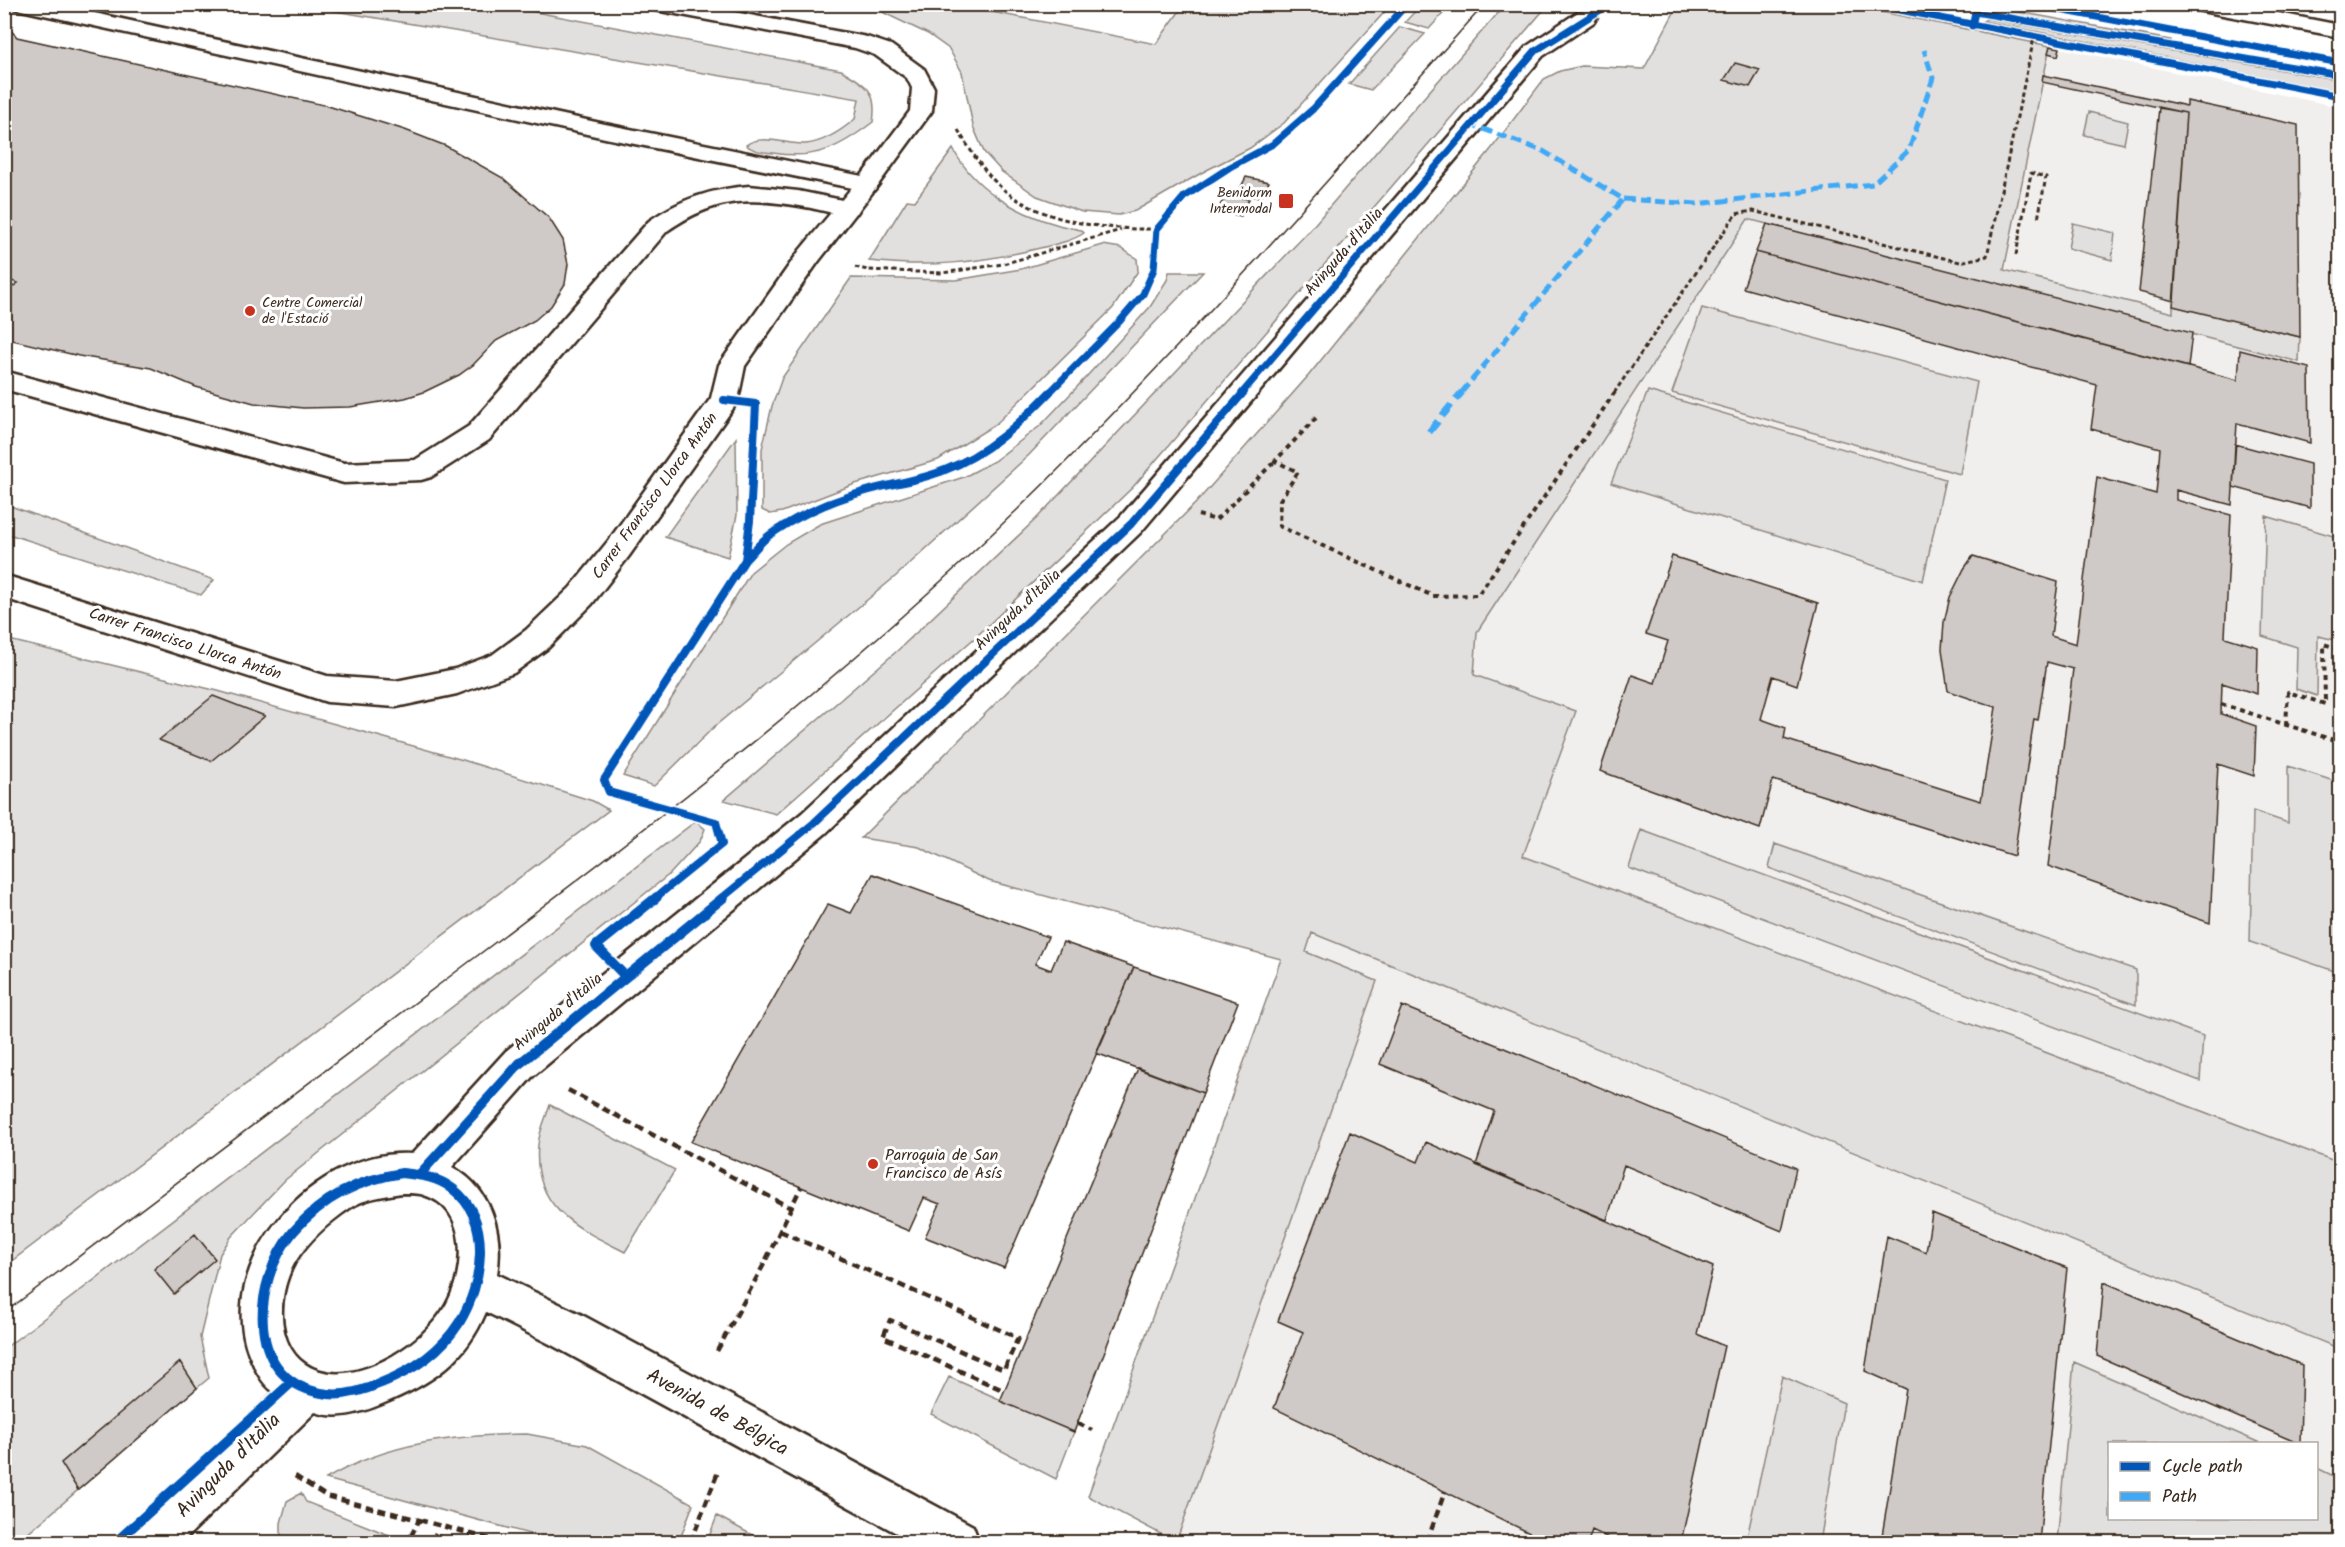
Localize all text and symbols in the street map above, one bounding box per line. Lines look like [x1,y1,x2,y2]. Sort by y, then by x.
place label: Benidorm Intermodal [1209,182,1273,220]
marker: Benidorm Intermodal [1277,192,1295,210]
street label: Avinguda d'Itàlia [1298,202,1390,302]
place label: Centre Comercial de l'Estació [262,292,363,330]
marker: Centre Comercial de l'Estació [243,304,257,318]
street label: Carrer Francisco Llorca Antón [586,407,724,585]
street label: Avinguda d'Itàlia [969,563,1067,657]
street label: Carrer Francisco Llorca Antón [85,601,285,687]
street label: Avinguda d'Itàlia [508,967,608,1057]
place label: Parroquia de San Francisco de Asís [885,1143,1002,1186]
marker: Parroquia de San Francisco de Asís [866,1157,880,1171]
street label: Avenida de Bélgica [640,1361,794,1465]
street label: Avinguda d'Itàlia [169,1406,289,1526]
legend [2108,1442,2318,1520]
text: Cycle path [2162,1453,2243,1482]
text: Path [2162,1483,2197,1512]

